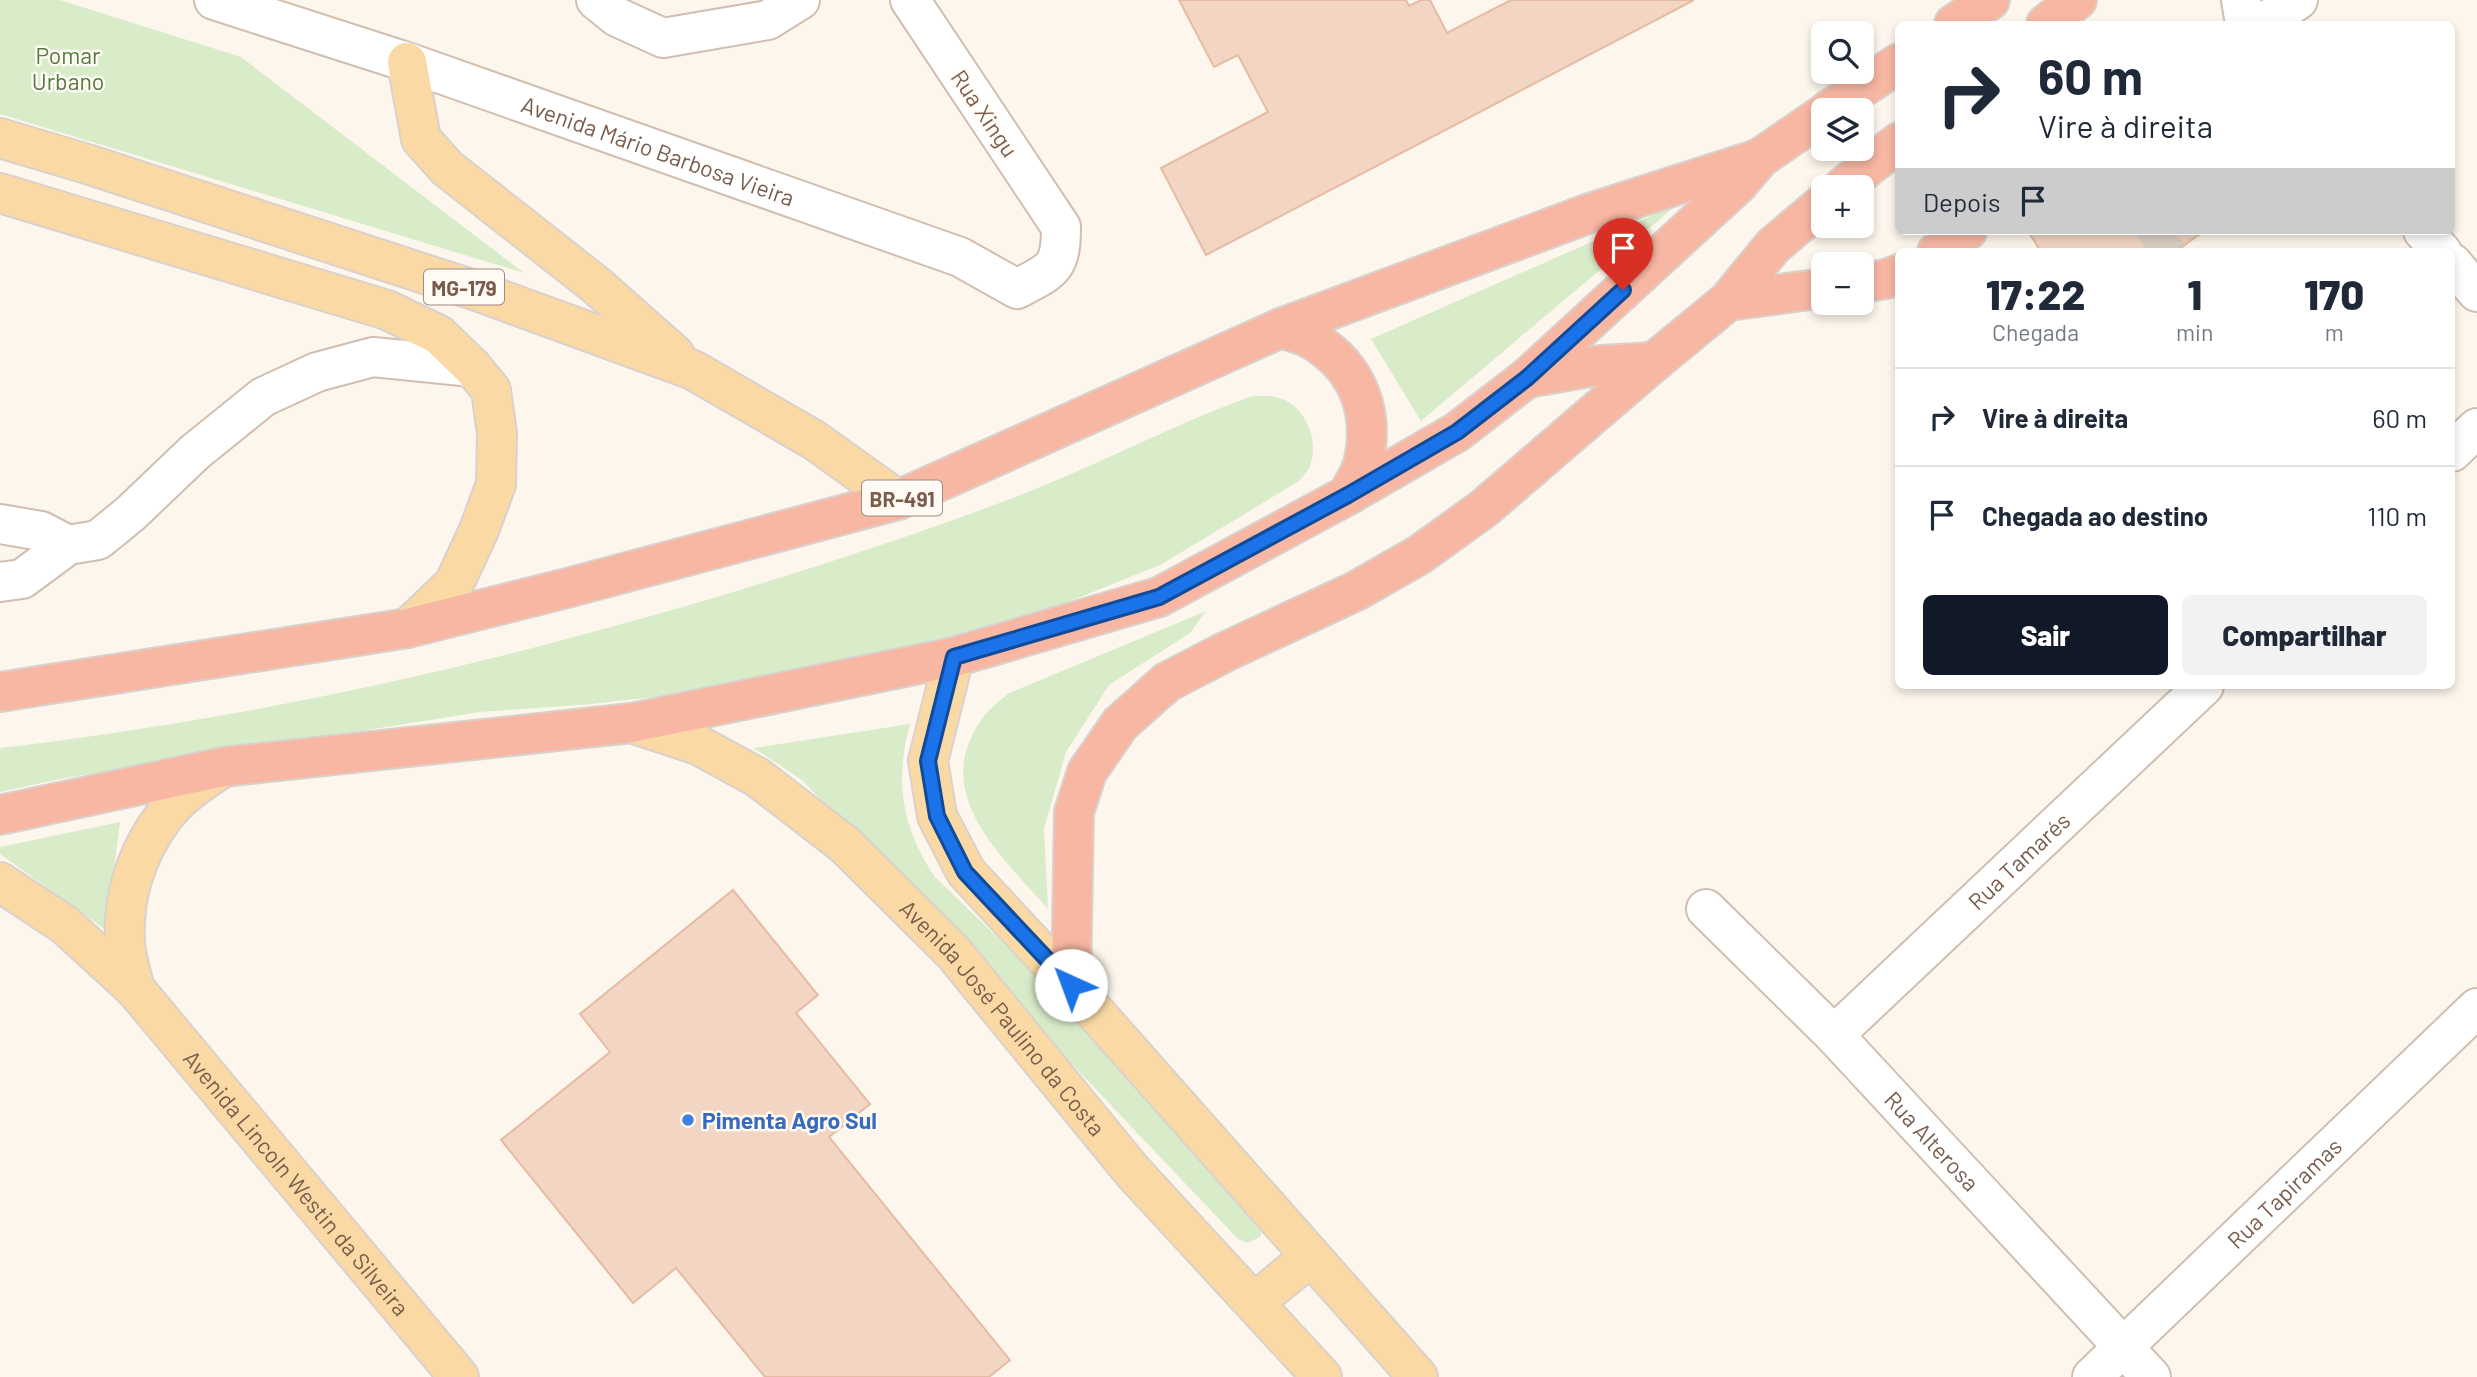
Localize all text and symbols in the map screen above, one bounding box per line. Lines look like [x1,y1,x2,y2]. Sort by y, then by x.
map controls [1811,21,1874,315]
button: search [1811,21,1874,84]
park label: Pomar Urbano [32,41,104,95]
text: 60 m [2038,46,2143,105]
icon: right [1923,49,2014,140]
street label: Rua Xingu [946,64,1024,162]
street label: Avenida Mário Barbosa Vieira [518,90,798,212]
button: layers [1811,98,1874,161]
text: Vire à direita [2038,106,2213,144]
button: + [1811,175,1874,238]
icon: arrive [2014,182,2052,220]
text: Depois [1923,186,2000,217]
pin [1593,218,1653,290]
icon: arrive [1604,229,1642,267]
button: − [1811,252,1874,315]
text: 17:22 [1986,268,2085,318]
text: 1 [2187,268,2202,318]
text: 170 [2304,268,2364,318]
road number: MG-179 [424,270,504,304]
text: Chegada [1992,318,2079,346]
text: min [2176,318,2213,346]
text: m [2325,318,2344,346]
icon: right [1923,398,1961,436]
text: Vire à direita [1982,402,2128,433]
text: 60 m [2372,402,2427,433]
road number: BR-491 [862,480,942,516]
icon: arrive [1923,496,1961,534]
text: Chegada ao destino [1982,500,2208,531]
text: 110 m [2367,500,2427,531]
button: Sair [1923,595,2168,675]
button: Compartilhar [2182,595,2427,675]
street label: Rua Tamarés [1962,806,2075,915]
street label: Avenida José Paulino da Costa [894,894,1111,1141]
position arrow [1034,948,1108,1022]
street label: Avenida Lincoln Westin da Silveira [178,1044,415,1321]
street label: Rua Alterosa [1879,1085,1985,1197]
place label: Pimenta Agro Sul [702,1106,877,1134]
marker: Pimenta Agro Sul [680,1112,696,1128]
street label: Rua Tapiramas [2221,1132,2347,1254]

